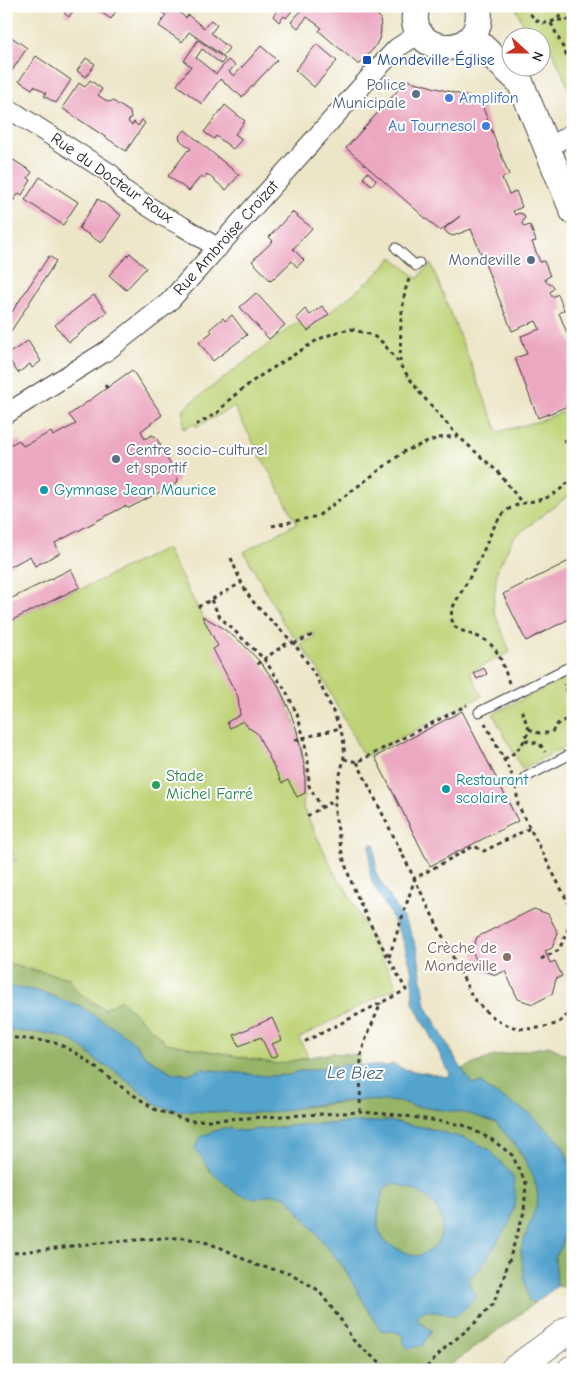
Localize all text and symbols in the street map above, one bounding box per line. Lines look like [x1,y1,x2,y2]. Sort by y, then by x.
north arrow [502,28,552,78]
text: N [528,49,547,64]
place label: Mondeville Église [377,50,495,69]
marker: Mondeville Église [361,54,373,66]
place label: Police Municipale [332,76,406,112]
marker: Police Municipale [410,88,422,100]
place label: Amplifon [459,89,519,107]
marker: Amplifon [443,92,455,104]
place label: Au Tournesol [388,117,476,135]
marker: Au Tournesol [480,120,492,132]
street label: Rue du Docteur Roux [48,129,177,227]
street label: Rue Ambroise Croizat [170,177,282,299]
place label: Mondeville [448,251,521,269]
marker: Mondeville [525,254,537,266]
place label: Centre socio-culturel et sportif [126,441,268,477]
marker: Centre socio-culturel et sportif [110,453,122,465]
place label: Gymnase Jean Maurice [54,481,216,499]
marker: Gymnase Jean Maurice [38,484,50,496]
place label: Stade Michel Farré [166,767,253,803]
place label: Restaurant scolaire [456,771,529,807]
marker: Stade Michel Farré [150,779,162,791]
marker: Restaurant scolaire [440,783,452,795]
place label: Crèche de Mondeville [424,939,497,975]
marker: Crèche de Mondeville [501,951,513,963]
water label: Le Biez [327,1062,384,1084]

